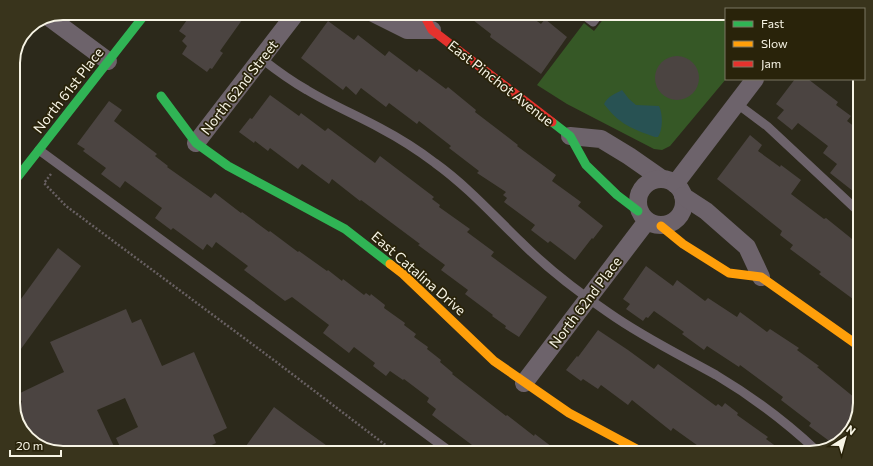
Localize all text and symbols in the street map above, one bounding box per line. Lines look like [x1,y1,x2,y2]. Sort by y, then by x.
legend [725,8,865,80]
text: Fast [761,16,784,30]
street label: North 62nd Street [197,36,281,138]
text: Slow [761,36,788,50]
street label: East Pinchot Avenue [445,37,557,129]
street label: North 61st Place [29,44,107,136]
text: Jam [761,56,781,71]
street label: East Catalina Drive [368,227,470,319]
street label: North 62nd Place [545,253,625,351]
north arrow [825,418,865,458]
text: N [844,422,859,437]
scale bar [10,432,61,458]
text: 20 m [16,438,43,452]

